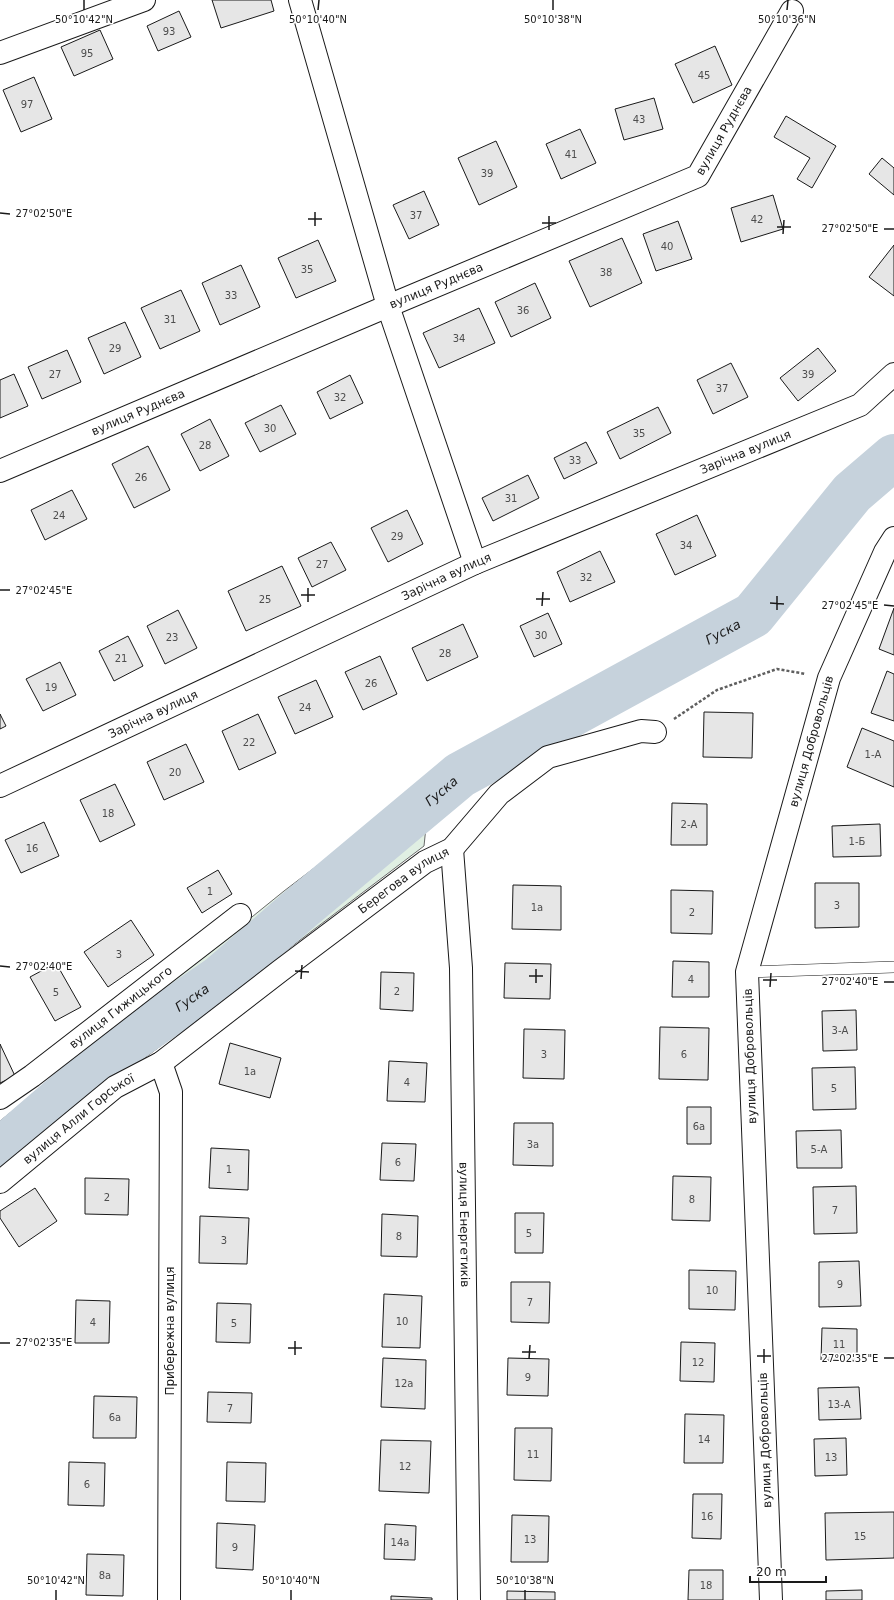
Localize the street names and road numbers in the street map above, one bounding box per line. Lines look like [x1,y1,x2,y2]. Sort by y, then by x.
street label: вулиця Руднєва [693,84,755,178]
street label: вулиця Руднєва [387,260,485,312]
street label: вулиця Руднєва [89,386,187,438]
street label: Зарічна вулиця [698,427,793,477]
street label: Зарічна вулиця [399,550,493,603]
street label: вулиця Добровольців [786,674,836,809]
street label: Зарічна вулиця [106,687,200,741]
street label: Берегова вулиця [356,844,451,917]
street label: вулиця Гижицького [67,963,175,1051]
street label: вулиця Добровольців [741,988,759,1124]
street label: вулиця Алли Горської [20,1071,137,1167]
street label: вулиця Енергетиків [456,1162,472,1287]
street label: Прибережна вулиця [163,1266,177,1396]
street label: вулиця Добровольців [756,1372,774,1508]

